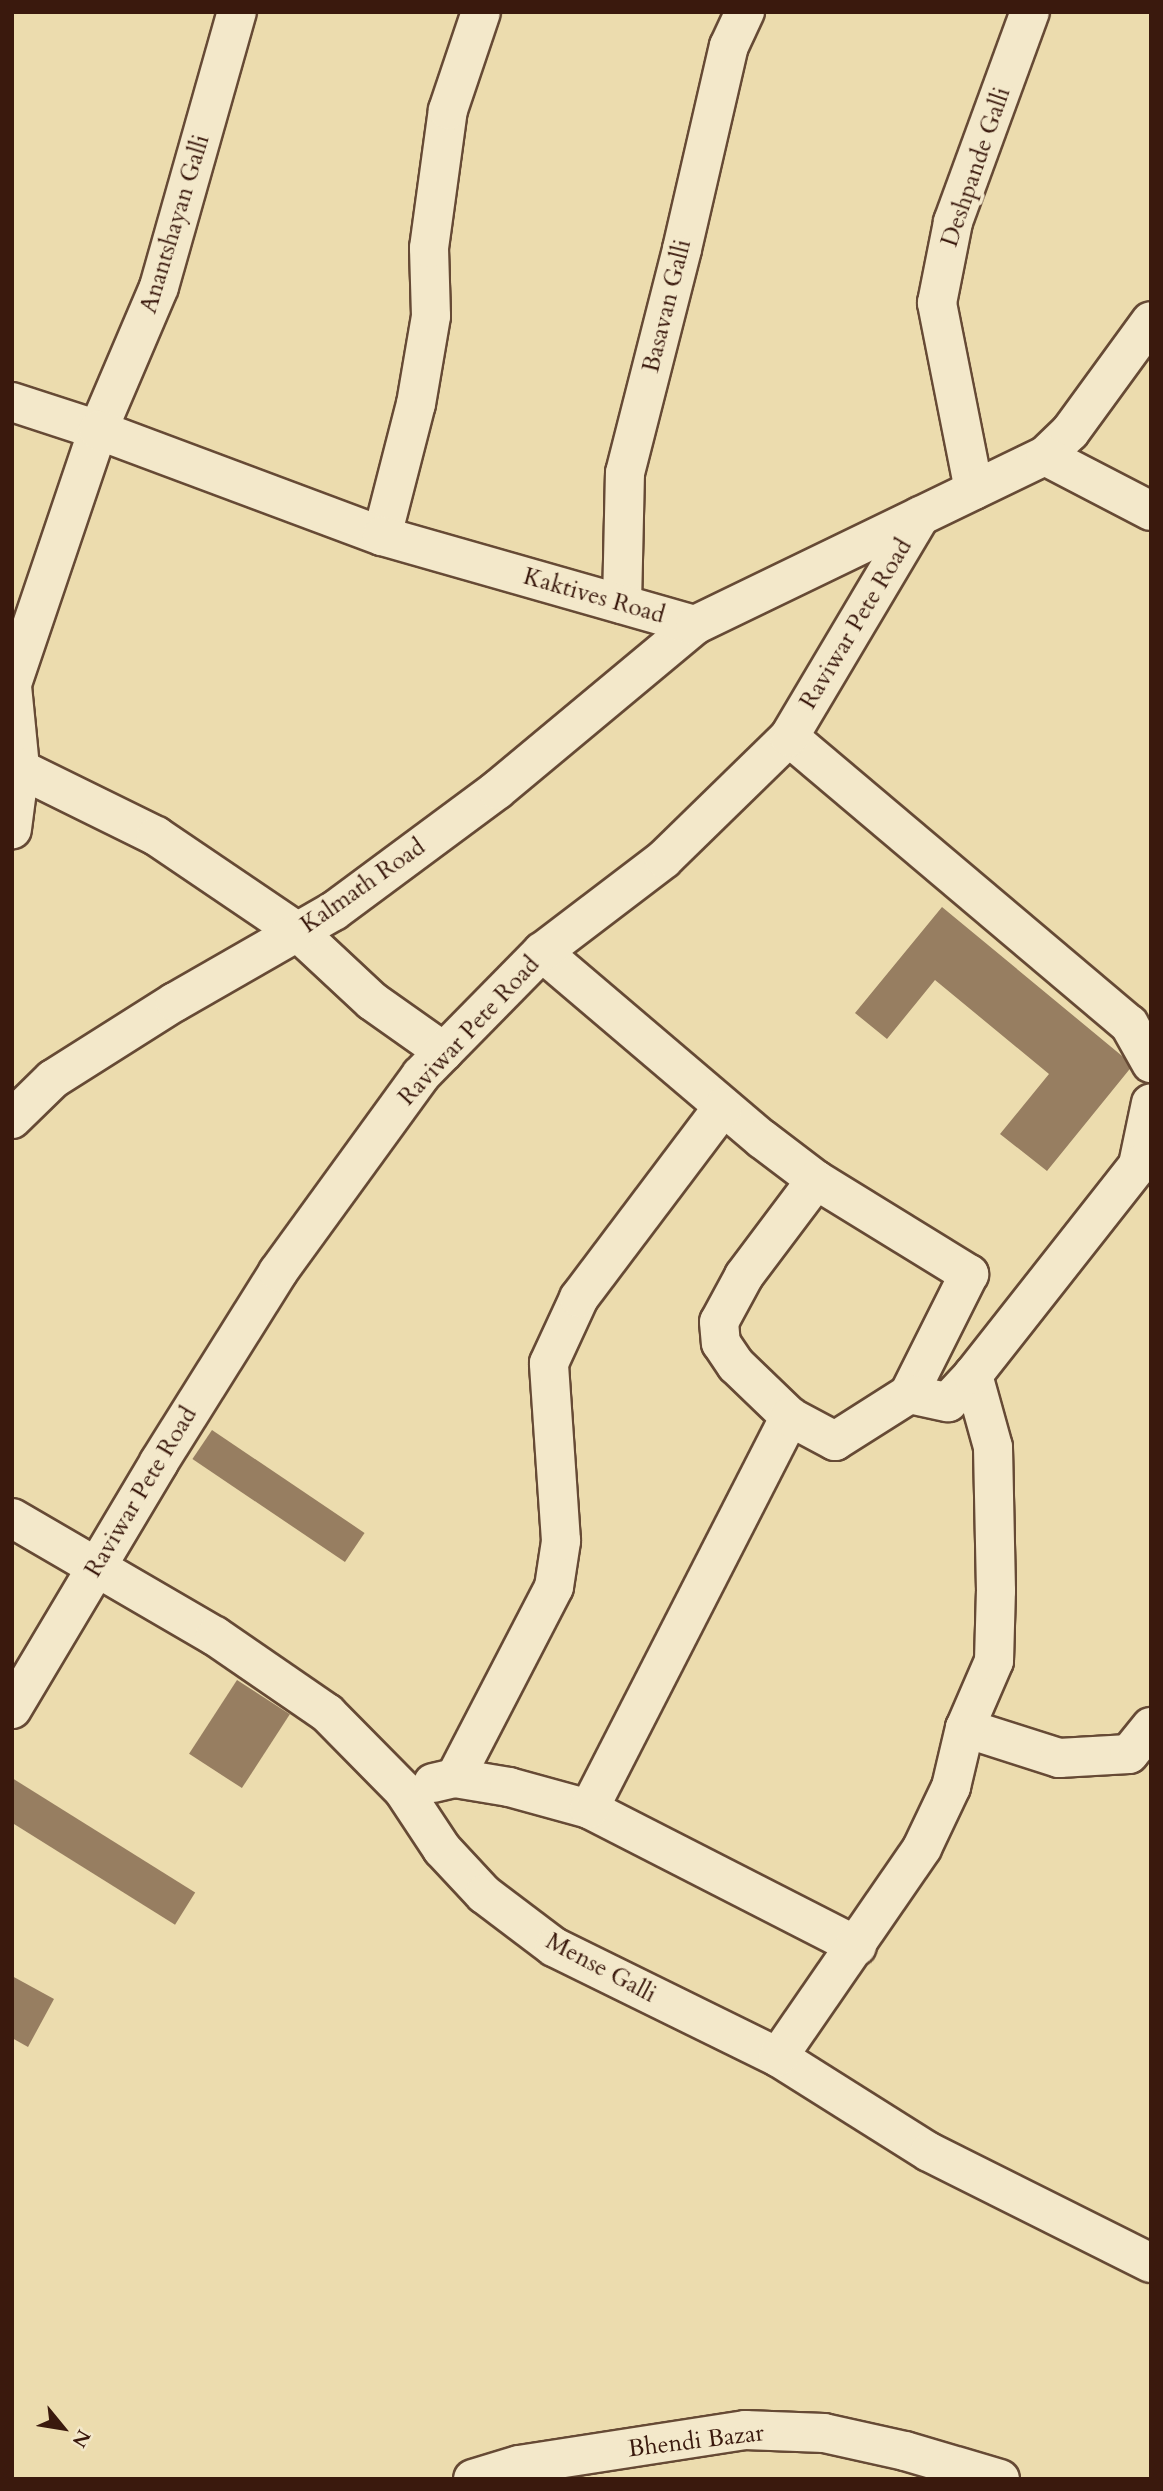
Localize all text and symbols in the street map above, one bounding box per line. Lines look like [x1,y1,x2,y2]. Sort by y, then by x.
street label: Deshpande Galli [935,83,1017,251]
street label: Anantshayan Galli [134,131,216,317]
street label: Basavan Galli [637,237,697,375]
street label: Raviwar Pete Road [794,534,918,714]
street label: Kaktives Road [520,562,668,630]
street label: Kalmath Road [295,833,431,939]
street label: Raviwar Pete Road [392,950,546,1112]
street label: Raviwar Pete Road [79,1402,203,1582]
street label: Mense Galli [541,1927,661,2009]
north arrow [28,2393,98,2463]
street label: Bhendi Bazar [626,2418,766,2464]
text: N [66,2425,97,2452]

